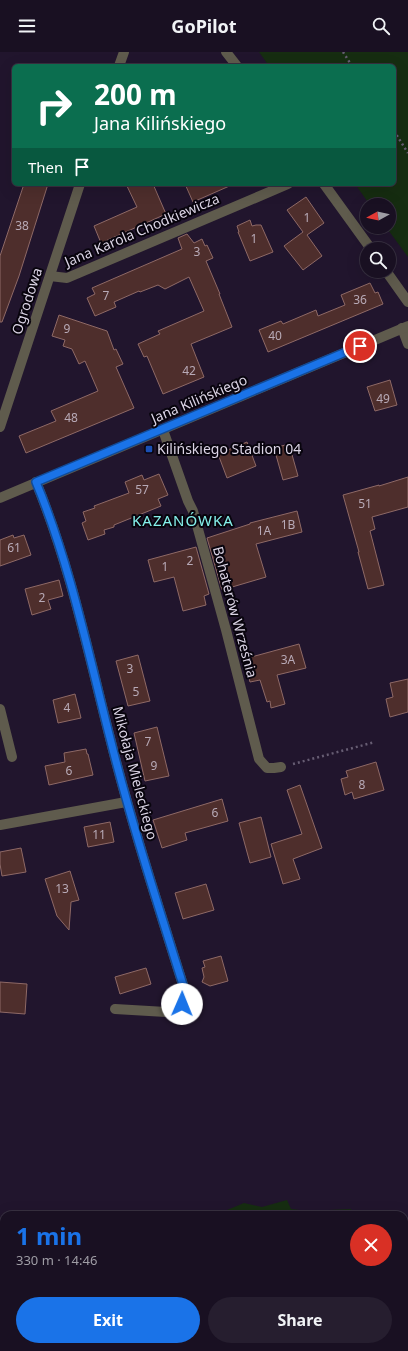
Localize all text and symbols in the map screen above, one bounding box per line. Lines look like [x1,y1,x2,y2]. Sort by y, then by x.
text: GoPilot [171,14,237,38]
icon: menu [16,15,38,37]
icon: search [370,15,392,37]
text: 200 m [94,75,177,113]
icon: right [28,80,80,132]
text: Jana Kilińskiego [94,111,226,135]
icon: arrive [71,156,93,178]
text: Then [28,157,63,177]
street label: Jana Karola Chodkiewicza [60,188,222,272]
north arrow [360,198,396,234]
map controls [360,198,396,278]
house number: 1 [304,209,310,226]
house number: 38 [15,217,29,234]
house number: 1 [251,230,257,247]
button: search [360,242,396,278]
house number: 3 [194,243,201,260]
street label: Ogrodowa [7,265,46,337]
house number: 7 [103,287,110,304]
house number: 36 [353,291,367,308]
house number: 9 [64,320,71,337]
house number: 40 [268,327,282,344]
pin [343,329,377,363]
icon: arrive [349,335,371,357]
house number: 42 [182,362,196,379]
street label: Jana Kilińskiego [146,370,250,428]
house number: 49 [376,390,390,407]
house number: 48 [64,409,78,426]
place label: Kilińskiego Stadion 04 [157,439,301,458]
marker: Kilińskiego Stadion 04 [144,444,154,454]
house number: 57 [135,481,149,498]
house number: 51 [358,495,372,512]
district label: KAZANÓWKA [132,510,234,530]
house number: 1B [281,516,296,533]
house number: 1A [257,522,272,539]
house number: 61 [7,539,21,556]
street label: Bohaterów Września [209,544,262,680]
house number: 2 [187,552,194,569]
house number: 1 [162,558,168,575]
house number: 2 [39,589,46,606]
house number: 3A [281,651,296,668]
house number: 3 [127,660,134,677]
house number: 5 [133,683,140,700]
house number: 4 [64,699,71,716]
street label: Mikołaja Mieleckiego [109,704,162,842]
house number: 7 [145,733,152,750]
house number: 9 [151,757,158,774]
house number: 6 [66,762,73,779]
house number: 8 [359,776,366,793]
house number: 6 [212,804,219,821]
house number: 11 [92,826,106,843]
house number: 13 [55,880,69,897]
position arrow [161,983,203,1025]
text: 1 min [16,1219,82,1252]
button: close [350,1224,392,1266]
text: 330 m · 14:46 [16,1251,97,1269]
button: Exit [16,1297,200,1343]
button: Share [208,1297,392,1343]

